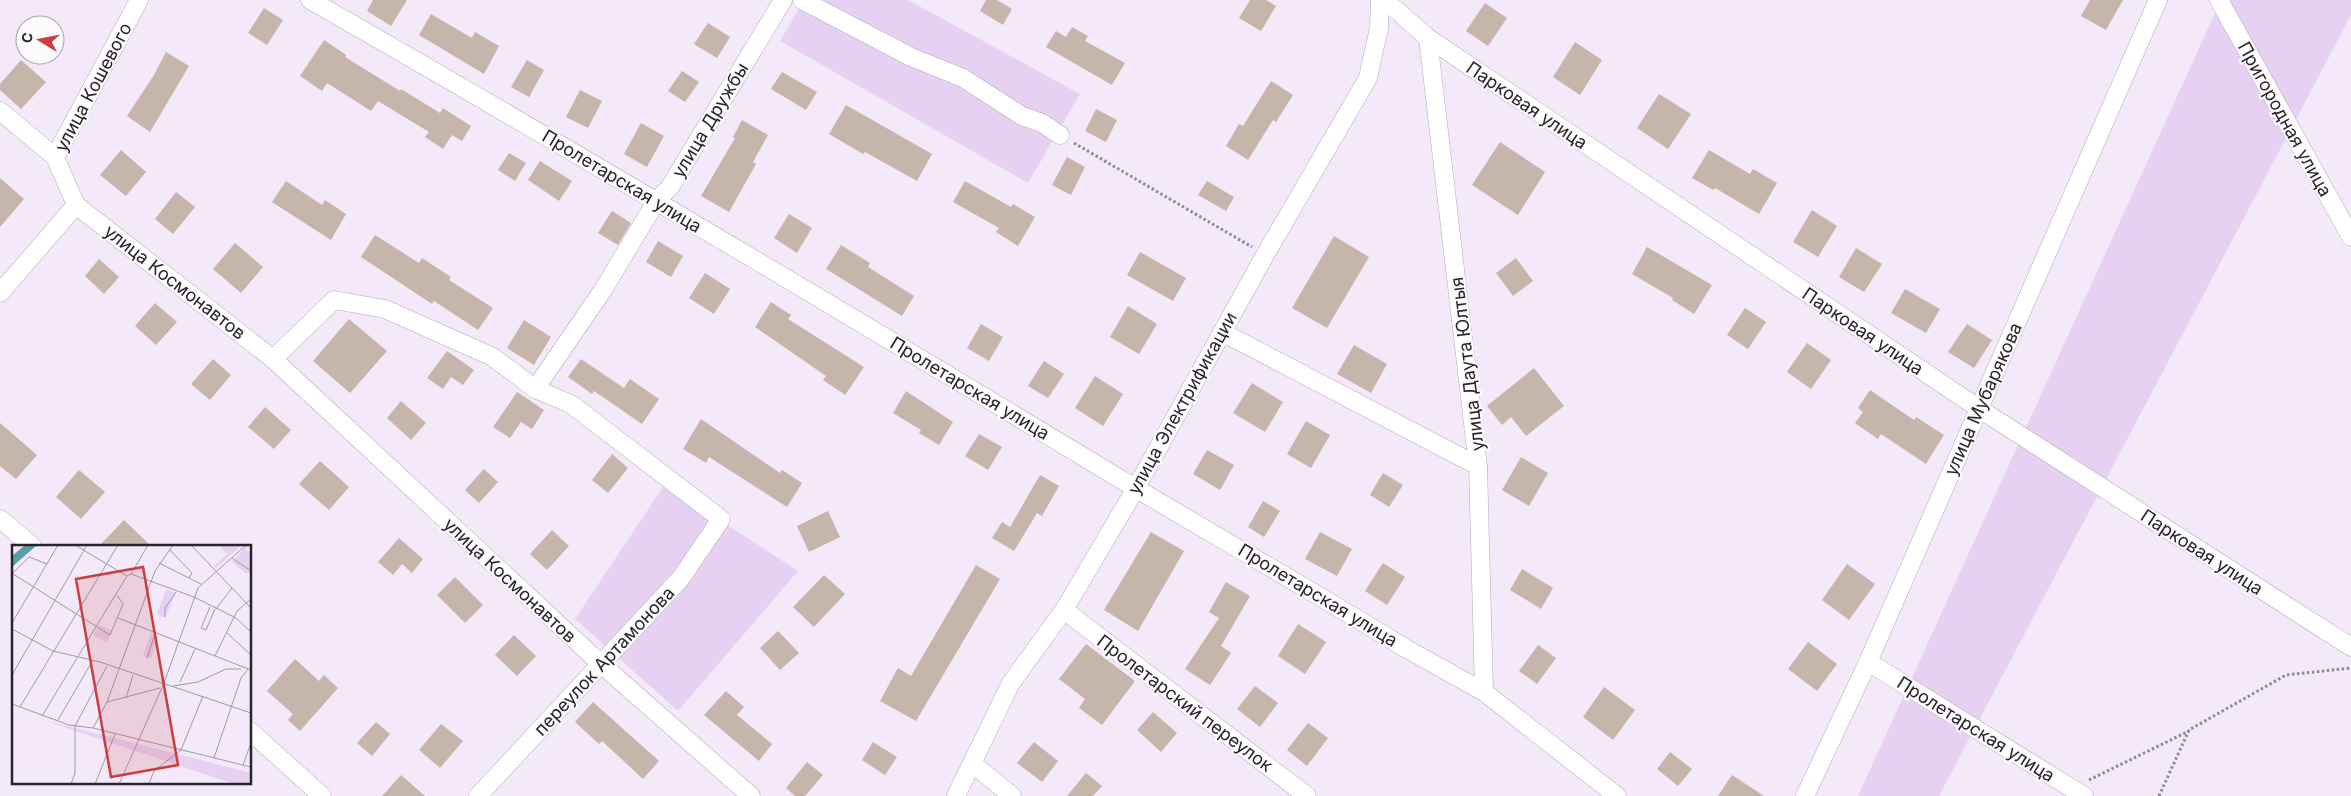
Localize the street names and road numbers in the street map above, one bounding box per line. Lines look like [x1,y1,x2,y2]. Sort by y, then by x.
street label: улица Кошевого [50,19,136,155]
street label: Пригородная улица [2234,38,2336,200]
street label: Парковая улица [1463,57,1591,153]
street label: улица Дружбы [667,59,753,181]
street label: Пролетарская улица [539,125,705,237]
street label: улица Космонавтов [100,220,250,344]
street label: улица Даута Юлтыя [1446,276,1488,452]
street label: Парковая улица [1799,283,1927,379]
street label: улица Электрификации [1123,308,1241,498]
street label: улица Мубарякова [1940,319,2026,479]
street label: Пролетарская улица [887,332,1053,444]
street label: Парковая улица [2137,505,2267,599]
street label: улица Космонавтов [439,513,581,647]
street label: Пролетарская улица [1235,539,1401,651]
street label: переулок Артамонова [530,582,678,740]
street label: Пролетарский переулок [1093,630,1277,776]
street label: Пролетарская улица [1893,672,2059,786]

